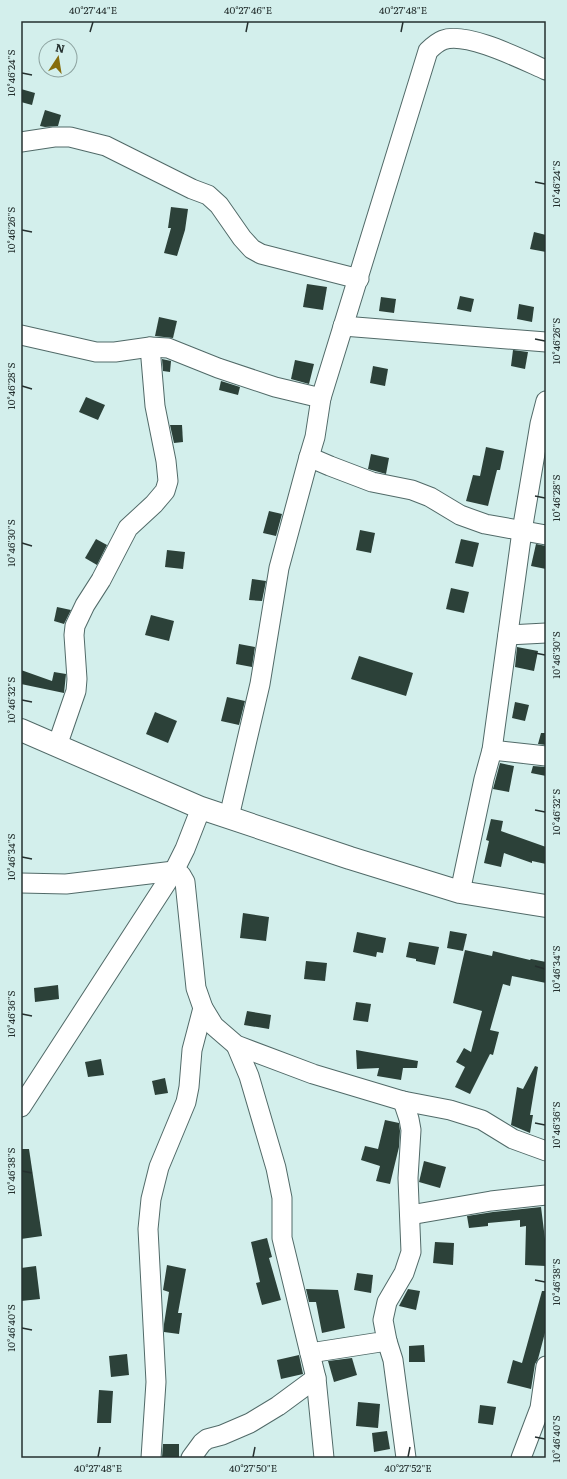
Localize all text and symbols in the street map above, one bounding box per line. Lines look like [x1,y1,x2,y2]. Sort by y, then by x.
text: 40°27'44"E [69,2,117,17]
text: 40°27'46"E [224,2,272,17]
text: 40°27'48"E [379,2,427,17]
north arrow [38,38,78,78]
text: N [54,38,66,56]
text: 10°46'24"S [3,50,18,96]
text: 10°46'24"S [548,161,563,207]
text: 10°46'26"S [3,207,18,253]
text: 10°46'26"S [548,318,563,364]
text: 10°46'28"S [3,363,18,409]
text: 10°46'28"S [548,475,563,521]
text: 10°46'30"S [3,519,18,567]
text: 10°46'30"S [548,631,563,679]
text: 10°46'32"S [3,677,18,723]
text: 10°46'32"S [548,789,563,835]
text: 10°46'34"S [3,833,18,881]
text: 10°46'34"S [548,945,563,993]
text: 10°46'36"S [3,990,18,1038]
text: 10°46'36"S [548,1101,563,1149]
text: 10°46'38"S [3,1147,18,1195]
text: 10°46'38"S [548,1258,563,1306]
text: 10°46'40"S [3,1304,18,1352]
text: 10°46'40"S [548,1415,563,1463]
text: 40°27'48"E [74,1460,122,1475]
text: 40°27'50"E [229,1460,277,1475]
text: 40°27'52"E [384,1460,432,1475]

